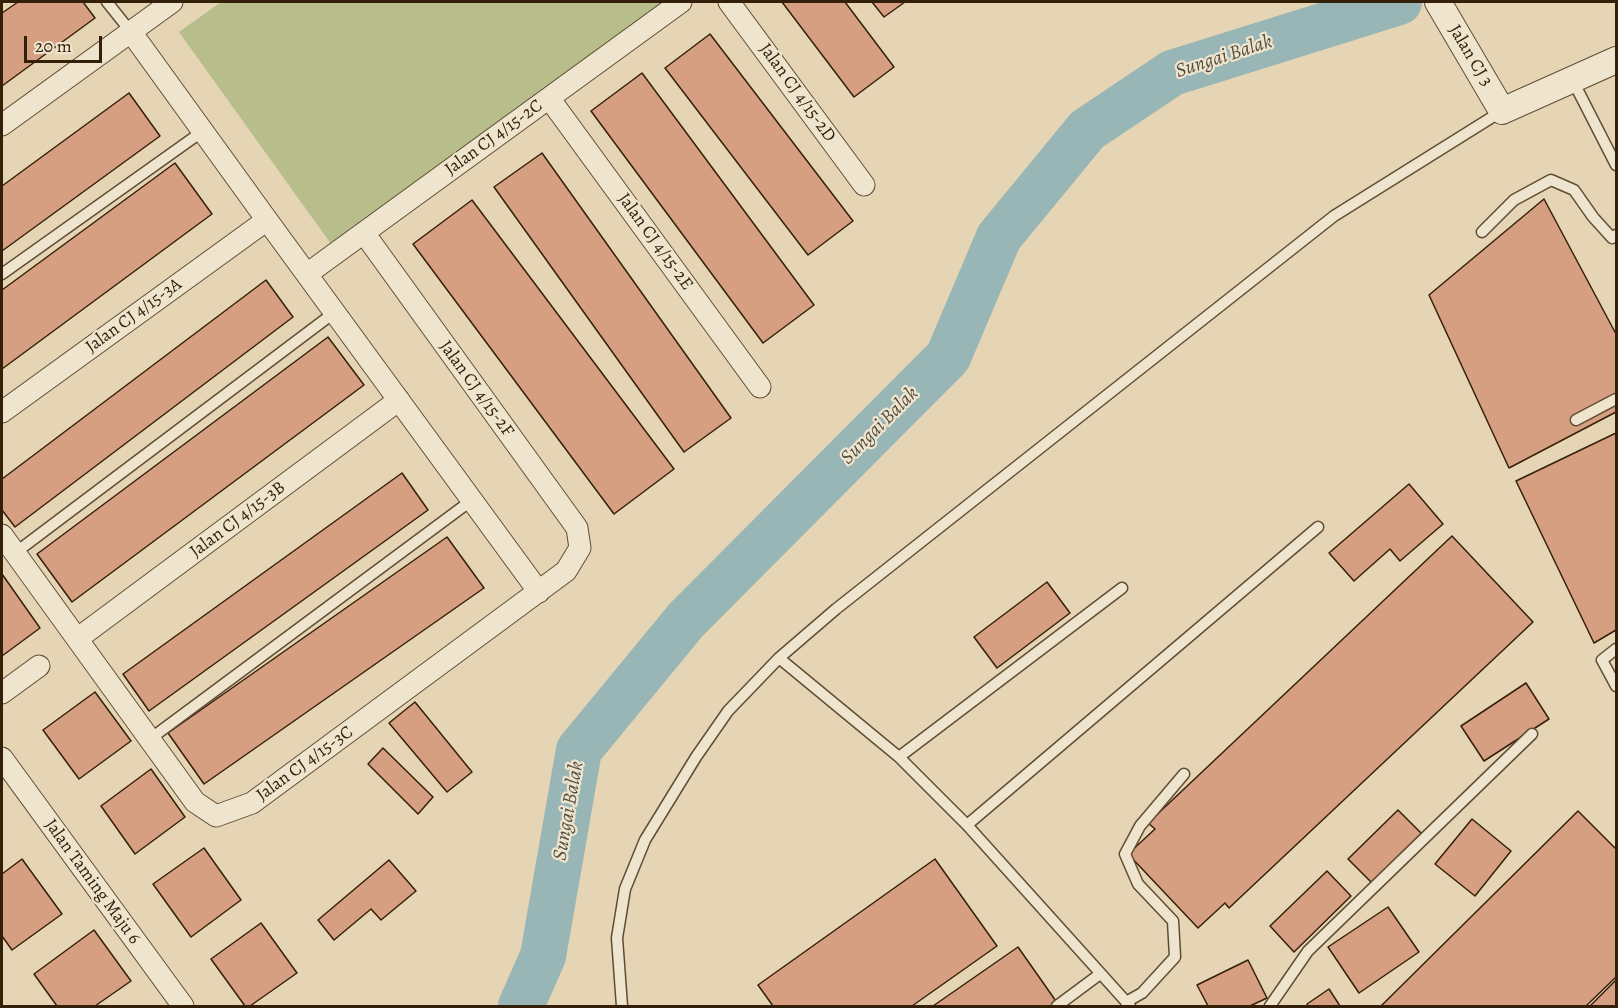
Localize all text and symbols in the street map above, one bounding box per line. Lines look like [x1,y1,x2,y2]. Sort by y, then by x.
street label: Jalan CJ 3 [1443,21,1497,91]
scale bar [27,24,105,62]
water label: Sungai Balak [1173,30,1275,84]
text: 20 m [35,34,72,58]
street label: Jalan CJ 4/15-2D [754,39,840,147]
street label: Jalan CJ 4/15-2C [441,95,547,181]
street label: Jalan CJ 4/15-2E [613,189,697,295]
street label: Jalan CJ 4/15-3A [82,274,186,358]
street label: Jalan CJ 4/15-2F [434,337,518,441]
water label: Sungai Balak [836,382,924,470]
street label: Jalan CJ 4/15-3B [186,477,290,563]
street label: Jalan CJ 4/15-3C [252,722,358,806]
water label: Sungai Balak [548,760,590,862]
street label: Jalan Taming Maju 6 [39,815,145,949]

